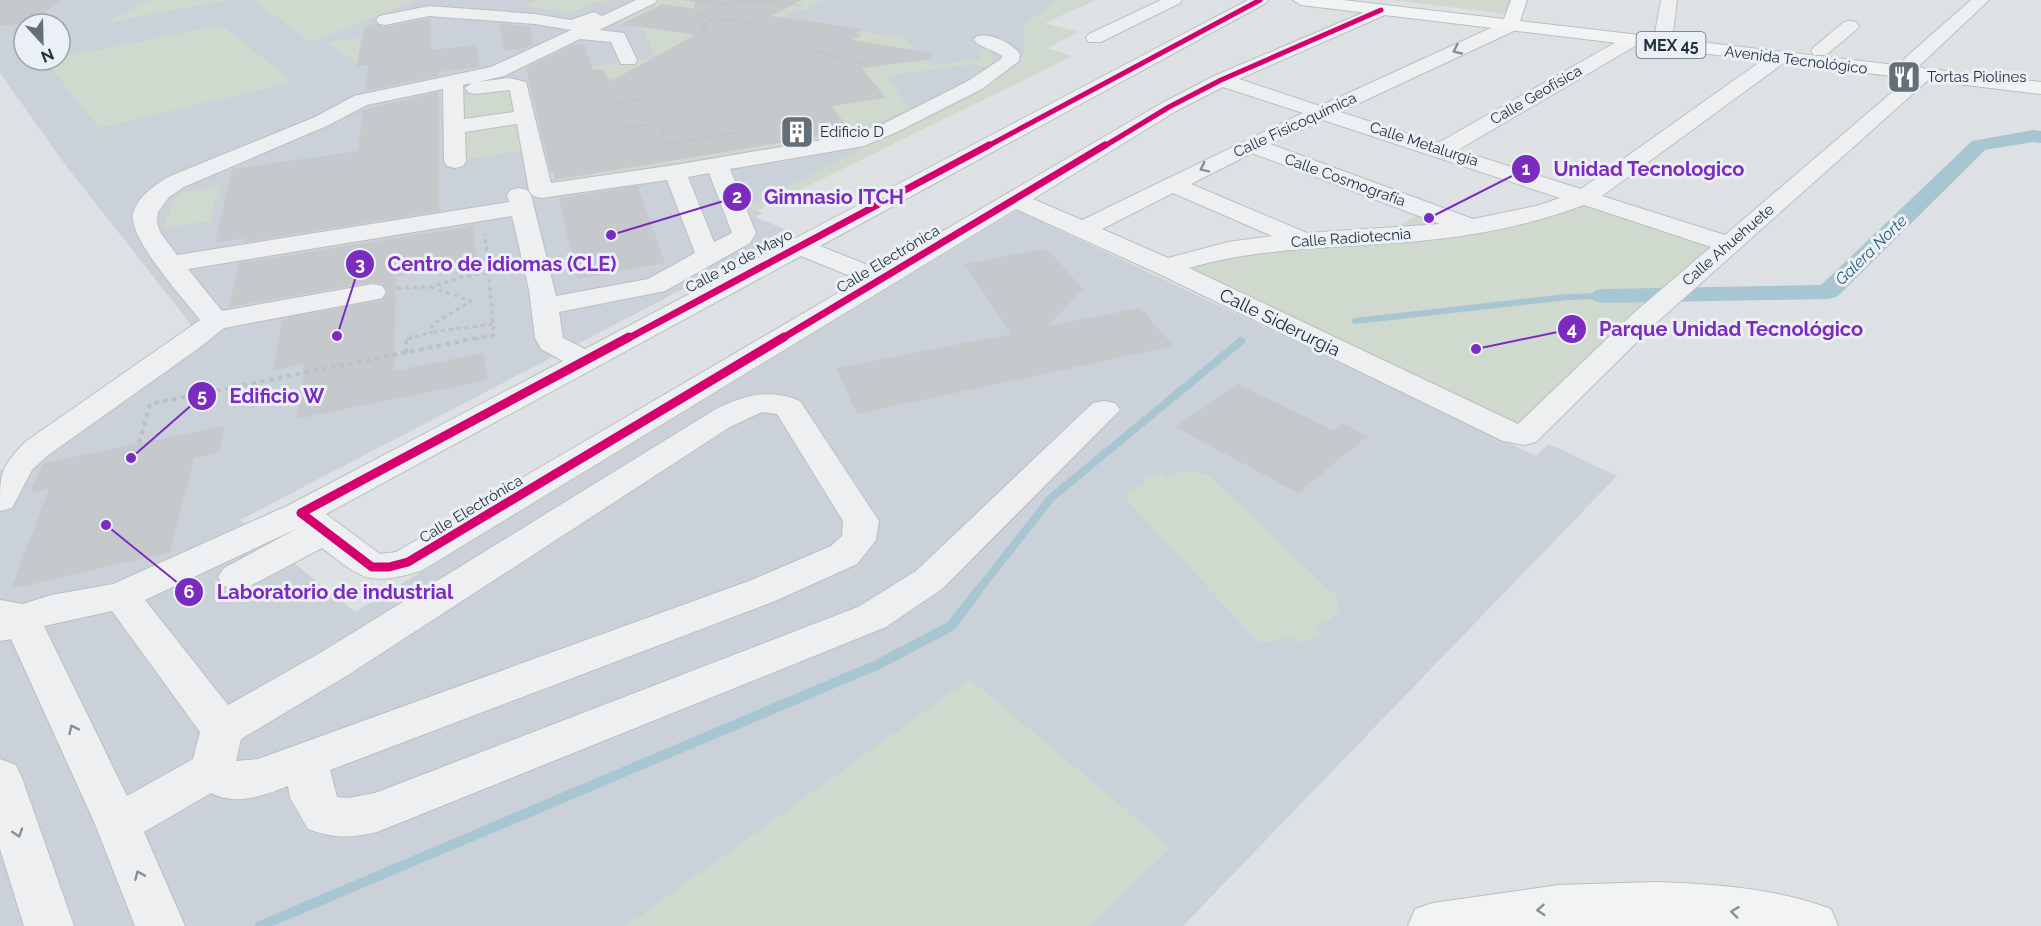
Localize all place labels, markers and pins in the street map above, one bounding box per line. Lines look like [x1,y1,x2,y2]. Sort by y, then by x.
restaurant icon: Tortas Piolines [1886,59,1922,95]
place label: Tortas Piolines [1927,68,2027,86]
building icon: Edificio D [779,114,815,150]
place label: Edificio D [820,123,884,141]
callout: Unidad Tecnologico [1511,150,1757,188]
callout: Gimnasio ITCH [722,178,916,216]
callout: Centro de idiomas (CLE) [345,245,628,283]
callout: Parque Unidad Tecnológico [1557,310,1875,348]
callout: Edificio W [187,377,337,415]
callout: Laboratorio de industrial [174,573,465,611]

